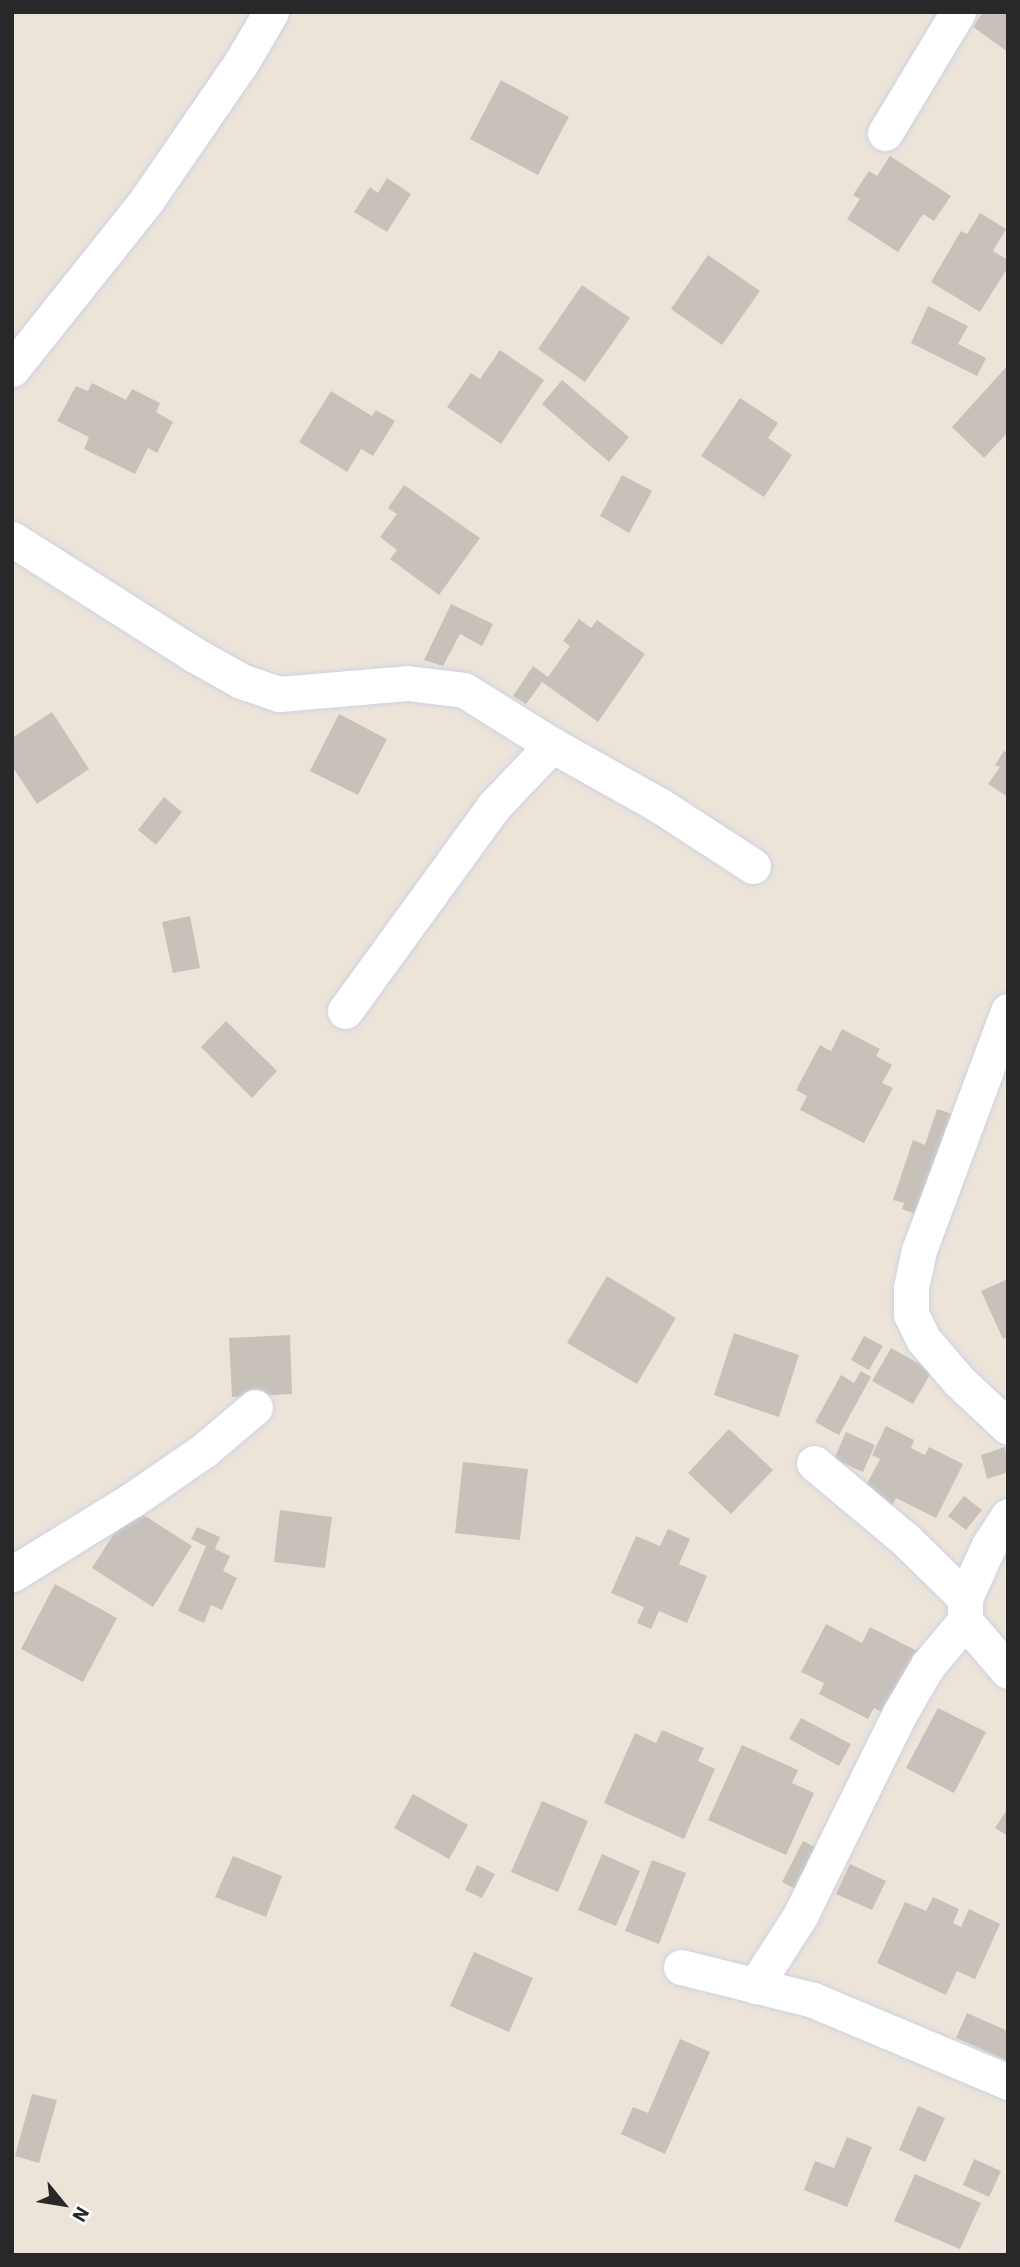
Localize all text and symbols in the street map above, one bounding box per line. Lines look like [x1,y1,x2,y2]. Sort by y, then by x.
north arrow [28,2169,98,2239]
text: N [67,2203,95,2226]

